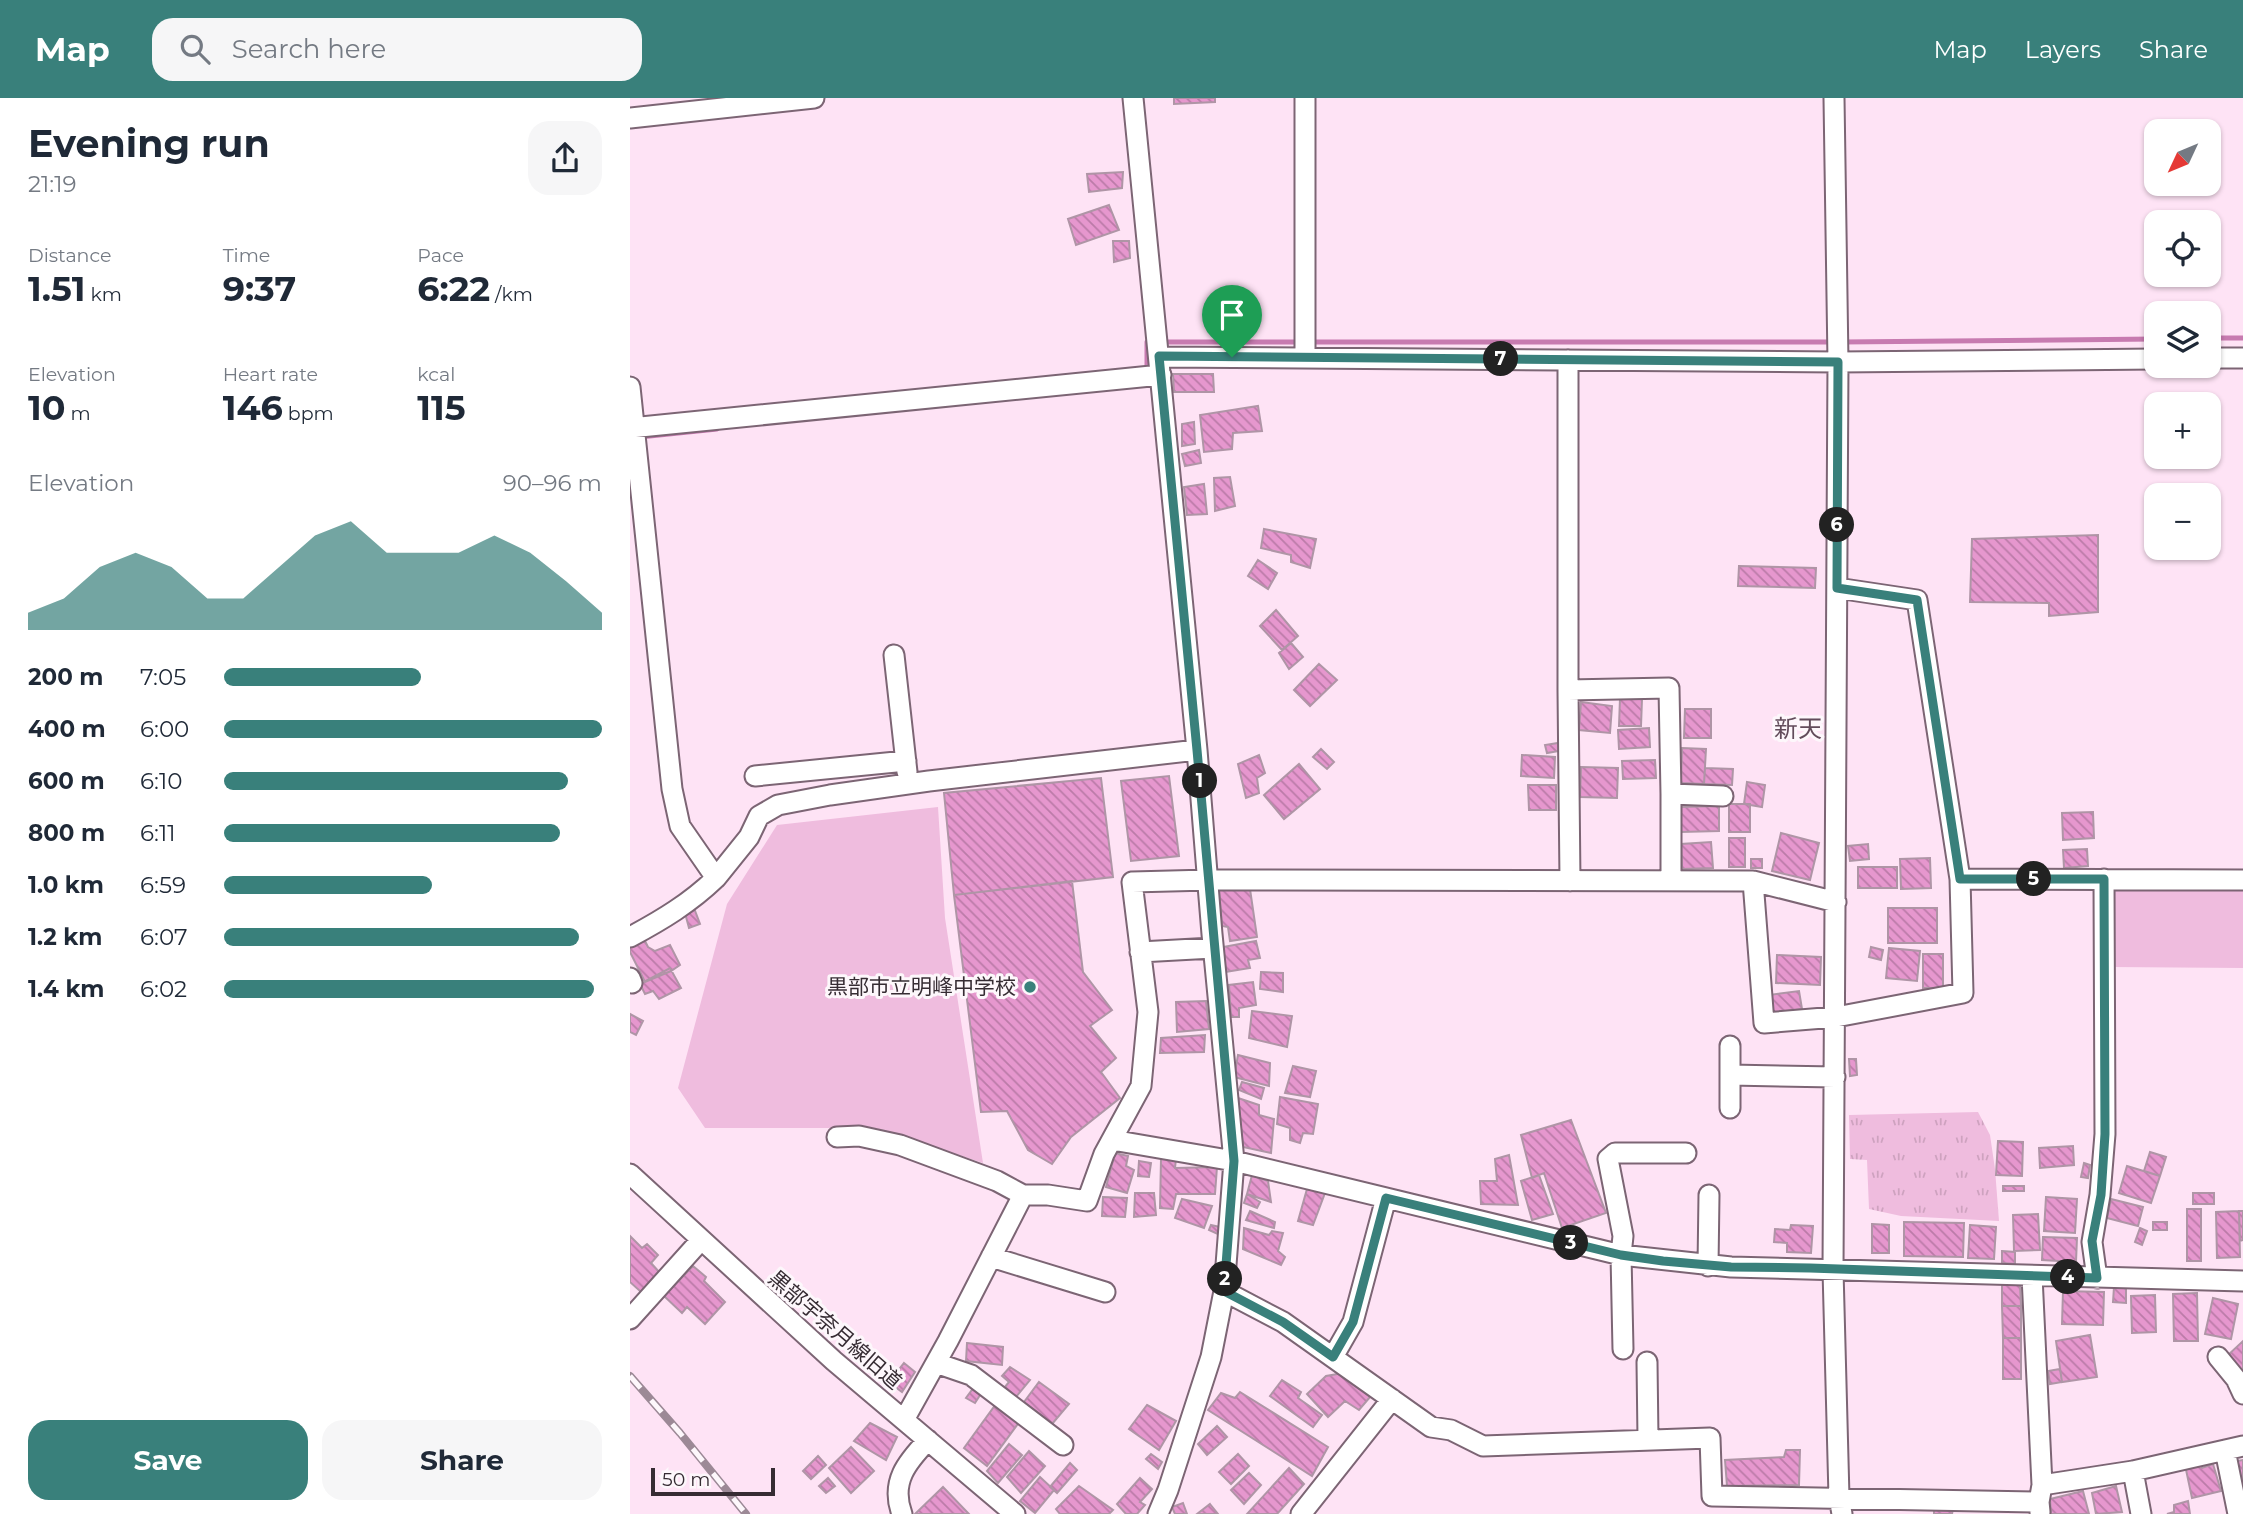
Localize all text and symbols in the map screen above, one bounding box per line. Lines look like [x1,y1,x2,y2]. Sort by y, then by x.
search box [152,18,642,81]
text: Map [35,29,110,69]
icon: search [176,30,214,68]
text: Search here [232,33,386,65]
text: Map [1933,35,1987,64]
text: Layers [2025,35,2101,64]
text: Share [2139,35,2208,64]
north arrow [2144,119,2221,196]
map controls [2144,119,2221,560]
text: Evening run [28,120,270,167]
button: share [528,121,602,195]
text: 21:19 [28,170,77,198]
button: locate [2144,210,2221,287]
text: Distance [28,244,111,267]
text: Time [223,244,270,267]
text: Pace [417,244,464,267]
text: 1.51 [28,267,85,310]
text: 9:37 [223,267,296,310]
text: 6:22 [417,267,490,310]
text: km [85,283,122,306]
text: /km [490,283,533,306]
pin [1202,285,1262,357]
icon: arrive [1213,296,1251,334]
button: layers [2144,301,2221,378]
pin: 7 [1484,342,1518,376]
text: 7 [1495,347,1506,370]
text: Elevation [28,363,116,386]
text: Heart rate [223,363,318,386]
text: kcal [417,363,455,386]
text: 10 [28,386,66,429]
text: 146 [223,386,283,429]
text: 115 [417,386,466,429]
button: + [2144,392,2221,469]
text: m [66,402,91,425]
text: bpm [283,402,334,425]
text: Elevation [28,469,134,497]
text: 90–96 m [503,469,602,497]
button: − [2144,483,2221,560]
pin: 6 [1820,508,1854,542]
text: 6 [1830,513,1843,536]
text: 200 m [28,663,103,691]
text: 7:05 [140,663,186,691]
district label: 新天 [1774,714,1822,743]
text: 400 m [28,715,106,743]
text: 6:00 [140,715,189,743]
pin: 1 [1182,764,1218,798]
text: 600 m [28,767,105,795]
text: 6:10 [140,767,182,795]
text: 1 [1196,769,1203,792]
text: 800 m [28,819,105,847]
text: 6:11 [140,819,176,847]
pin: 5 [2016,862,2052,896]
text: 5 [2028,867,2039,890]
text: 1.0 km [28,871,104,899]
text: 6:59 [140,871,186,899]
text: 1.2 km [28,923,102,951]
text: 6:07 [140,923,187,951]
place label: 黒部市立明峰中学校 [827,974,1016,999]
text: 1.4 km [28,975,105,1003]
text: 6:02 [140,975,187,1003]
marker: 黒部市立明峰中学校 [1022,979,1038,995]
pin: 3 [1553,1226,1588,1260]
text: 3 [1565,1231,1576,1254]
pin: 4 [2050,1260,2086,1294]
pin: 2 [1208,1262,1242,1296]
street label: 黒部宇奈月線旧道 [764,1265,907,1394]
text: 4 [2061,1265,2074,1288]
text: 2 [1219,1267,1230,1290]
button: Save [28,1420,308,1500]
button: Share [322,1420,602,1500]
scale bar [651,1465,775,1497]
text: 50 m [662,1468,710,1491]

